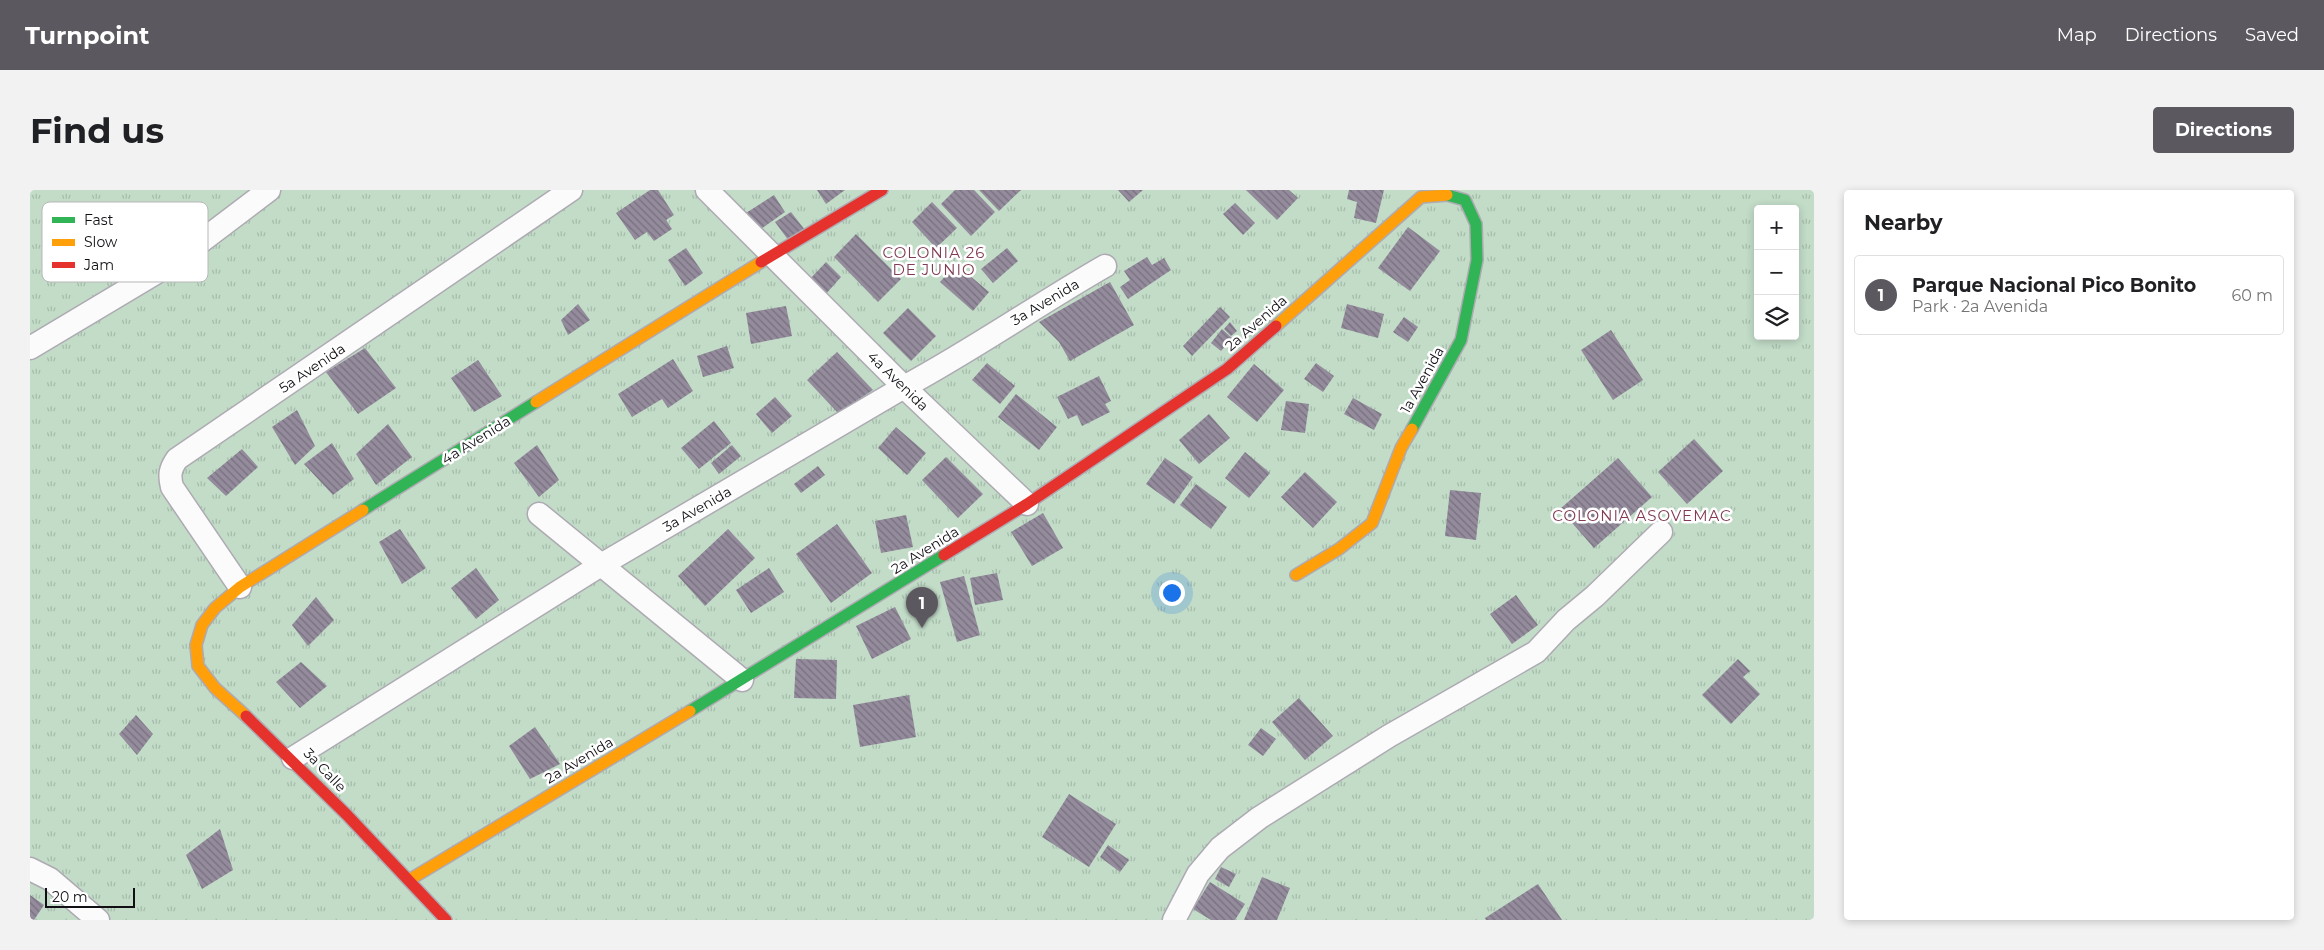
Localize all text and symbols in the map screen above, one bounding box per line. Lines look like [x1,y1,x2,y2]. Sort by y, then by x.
text: Turnpoint [25,21,149,50]
text: Map [2057,24,2097,46]
text: Directions [2125,24,2217,46]
text: Saved [2245,24,2299,46]
button: Directions [2153,107,2294,153]
text: Find us [30,109,164,152]
legend [42,202,208,282]
map controls [1754,205,1799,340]
button: + [1754,205,1799,250]
text: Nearby [1864,210,1943,235]
text: Fast [84,211,114,229]
text: Slow [84,233,118,251]
district label: COLONIA 26 DE JUNIO [883,243,985,279]
button: − [1754,250,1799,295]
text: Jam [83,256,114,274]
text: Parque Nacional Pico Bonito [1912,274,2196,297]
street label: 3a Avenida [1008,275,1082,329]
text: 1 [1878,286,1884,305]
text: 60 m [2231,286,2273,305]
street label: 2a Avenida [1221,291,1291,355]
button: layers [1754,295,1799,340]
text: Park · 2a Avenida [1912,297,2048,316]
street label: 5a Avenida [275,339,349,397]
street label: 1a Avenida [1396,344,1448,416]
street label: 4a Avenida [864,347,932,415]
street label: 4a Avenida [438,412,514,468]
street label: 3a Avenida [659,482,735,536]
district label: COLONIA ASOVEMAC [1552,506,1732,525]
street label: 2a Avenida [888,522,962,578]
your location [1159,580,1185,606]
pin: 1 [906,587,938,628]
street label: 2a Avenida [542,733,616,787]
street label: 3a Calle [300,744,350,796]
scale bar [45,885,135,908]
text: 20 m [52,888,88,906]

